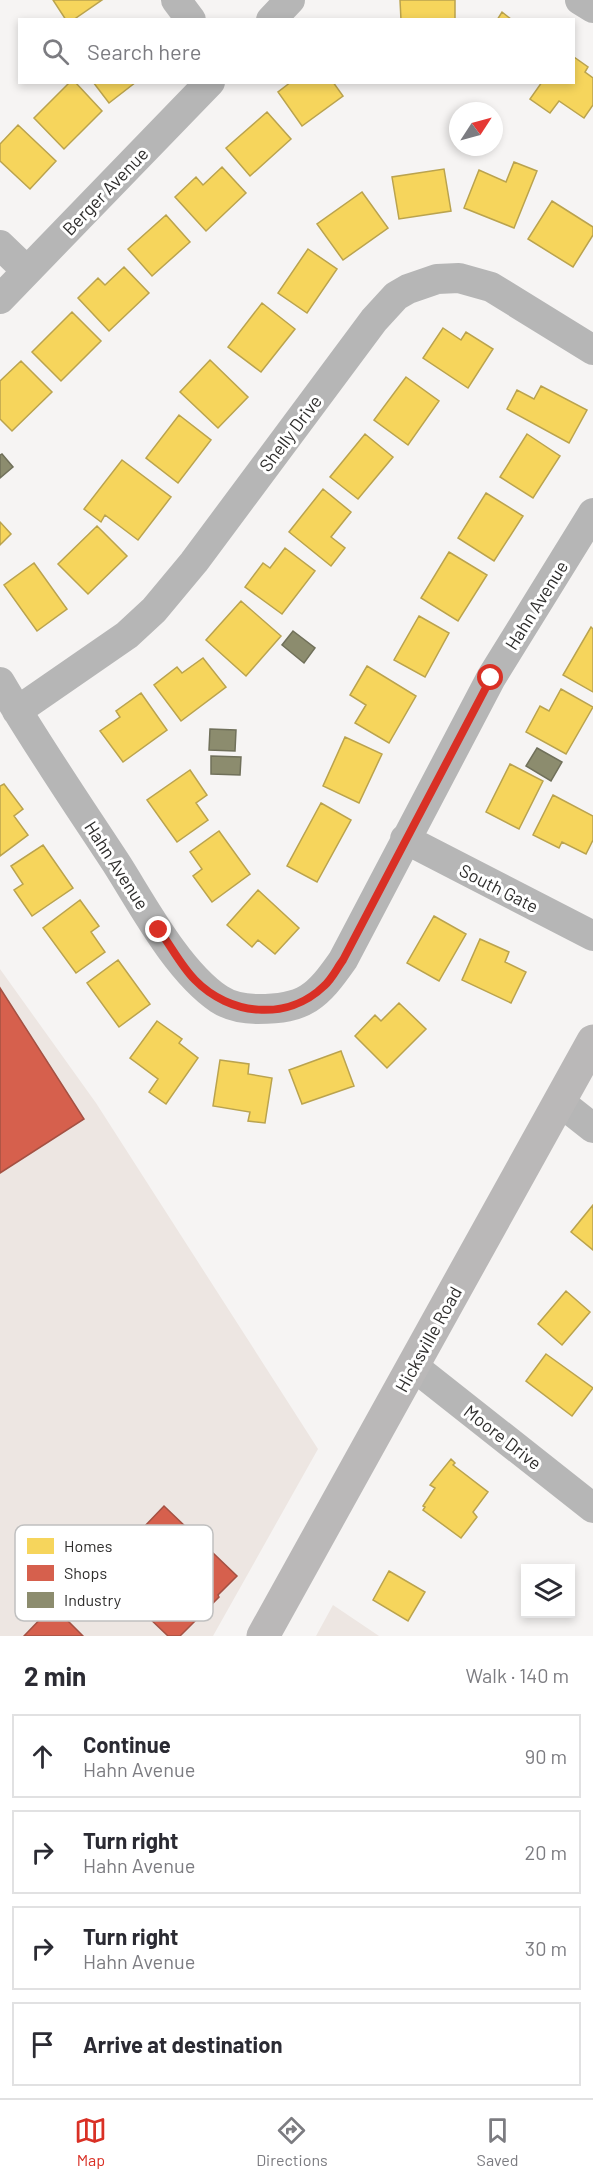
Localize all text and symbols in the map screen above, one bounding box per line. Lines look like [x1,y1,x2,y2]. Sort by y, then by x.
search box [18,18,575,84]
icon: search [39,35,72,68]
text: Search here [87,38,201,64]
north arrow [449,102,503,156]
street label: Berger Avenue [58,142,152,240]
street label: Shelly Drive [254,390,326,476]
street label: Hahn Avenue [500,556,572,654]
route start [477,664,503,690]
street label: Hahn Avenue [80,817,154,913]
street label: South Gate [456,859,542,917]
route end [145,916,171,942]
street label: Hicksville Road [390,1282,466,1396]
street label: Moore Drive [460,1400,546,1474]
legend [15,1525,213,1621]
text: Homes [64,1536,112,1555]
text: Shops [64,1563,107,1582]
map controls [521,1564,575,1618]
button: layers [521,1564,575,1618]
text: Industry [64,1590,122,1609]
text: 2 min [24,1660,86,1691]
text: Walk · 140 m [465,1663,569,1687]
text: Continue [83,1731,171,1757]
icon: ahead [26,1740,59,1773]
text: 90 m [525,1744,567,1768]
text: Hahn Avenue [83,1757,195,1781]
text: Turn right [83,1827,178,1853]
icon: right [26,1836,59,1869]
text: 20 m [524,1840,567,1864]
text: Hahn Avenue [83,1853,195,1877]
text: Turn right [83,1923,178,1949]
icon: right [26,1932,59,1965]
text: 30 m [525,1936,567,1960]
text: Hahn Avenue [83,1949,195,1973]
icon: arrive [26,2028,59,2061]
text: Arrive at destination [83,2031,282,2057]
tab: Map [74,2114,107,2169]
tab: Directions [256,2114,328,2169]
tab: Saved [477,2114,519,2169]

